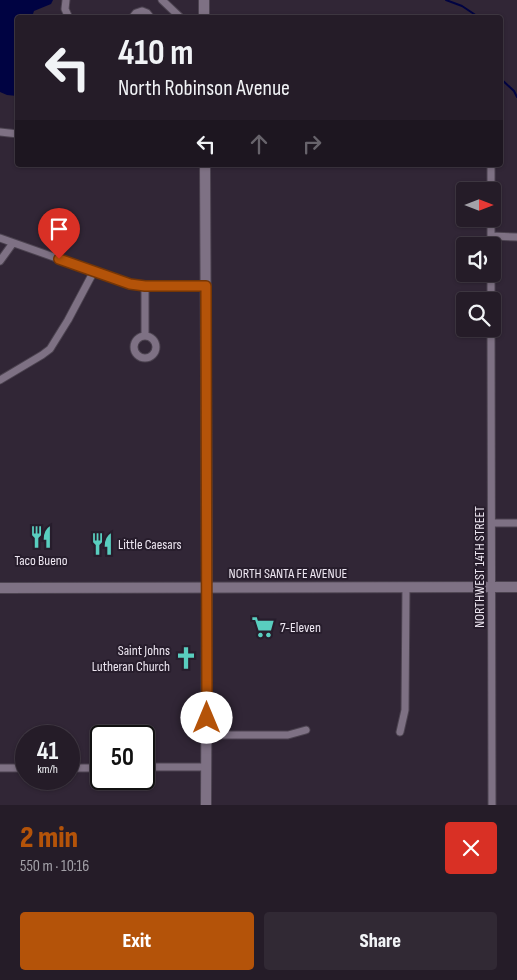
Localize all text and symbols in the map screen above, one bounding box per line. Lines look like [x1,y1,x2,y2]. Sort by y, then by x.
text: 410 m [118,32,193,75]
icon: left [35,35,100,100]
text: North Robinson Avenue [118,75,290,102]
icon: left [192,130,220,158]
icon: ahead [245,130,273,158]
icon: right [298,130,326,158]
north arrow [456,182,501,228]
map controls [456,182,501,337]
pin [38,208,80,259]
icon: arrive [45,215,73,243]
button: sound [456,237,501,282]
button: search [456,292,501,337]
street label: NORTHWEST 14TH STREET [471,506,488,628]
restaurant icon: Taco Bueno [28,524,54,550]
restaurant icon: Little Caesars [89,531,115,557]
place label: Little Caesars [118,536,182,553]
place label: Taco Bueno [14,552,68,569]
street label: NORTH SANTA FE AVENUE [229,565,348,582]
supermarket icon: 7-Eleven [250,614,276,640]
place label: 7-Eleven [280,619,321,636]
place label: Saint Johns Lutheran Church [92,642,170,675]
church icon: Saint Johns Lutheran Church [173,645,199,671]
position arrow [180,691,232,743]
speed limit sign: 50 [90,725,155,790]
text: 41 [37,736,58,767]
text: km/h [37,762,58,777]
text: 2 min [20,820,78,856]
button: close [445,822,497,874]
text: 550 m · 10:16 [20,857,89,876]
button: Exit [20,912,254,970]
button: Share [264,912,497,970]

